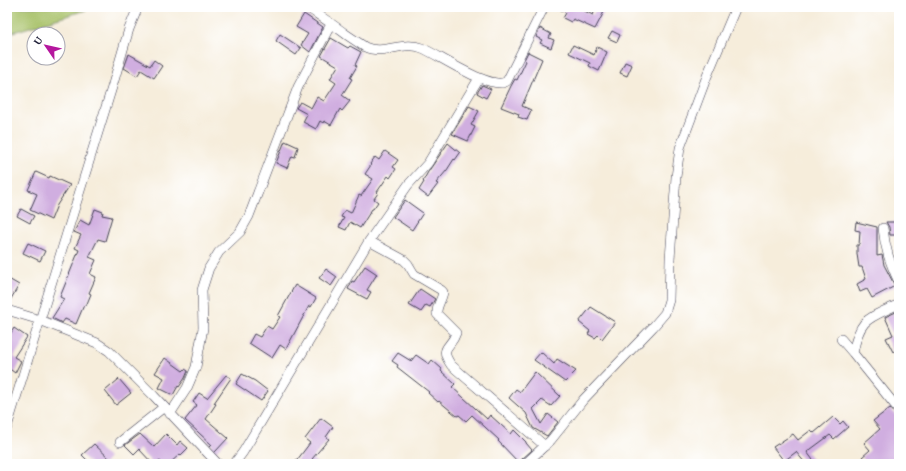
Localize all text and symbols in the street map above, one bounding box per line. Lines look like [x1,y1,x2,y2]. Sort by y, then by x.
north arrow [26,26,66,66]
text: U [29,32,47,48]

